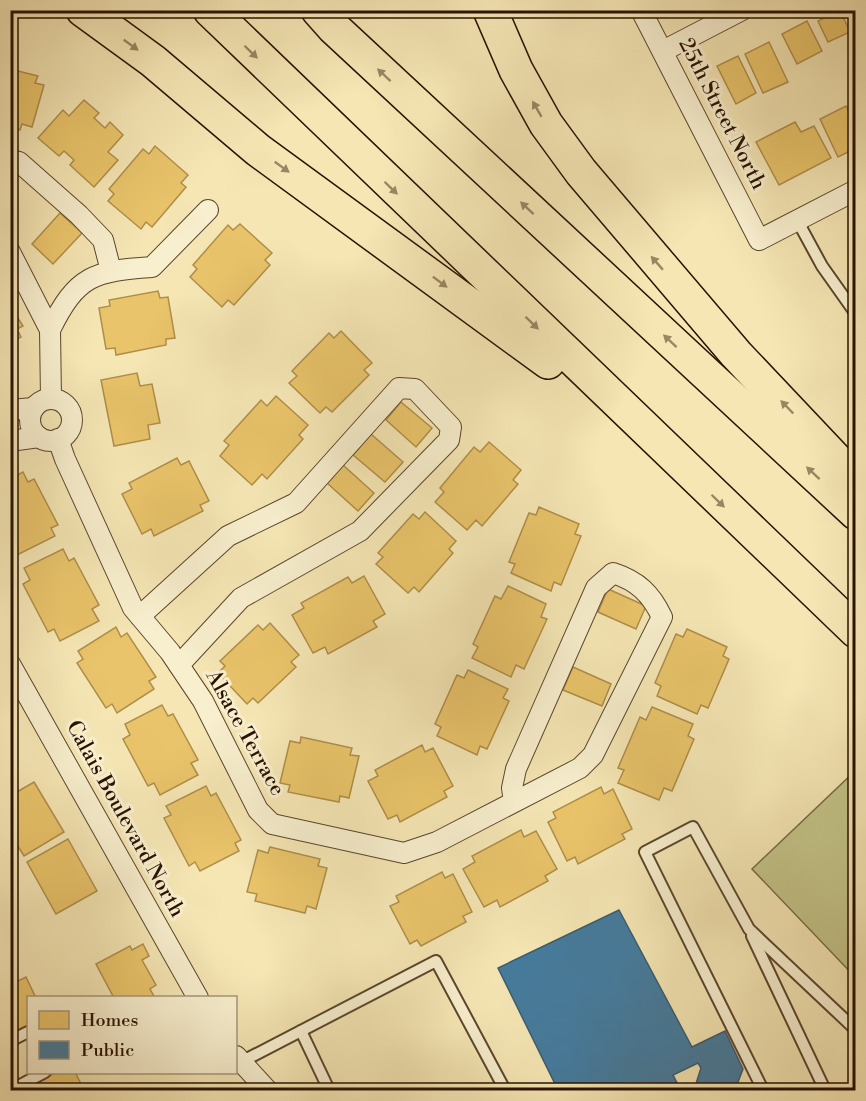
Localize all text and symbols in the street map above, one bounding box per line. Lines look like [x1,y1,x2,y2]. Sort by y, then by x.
street label: 25th Street North [673,34,772,194]
one-way arrow [122,39,138,51]
one-way arrow [243,45,257,59]
one-way arrow [377,69,391,83]
one-way arrow [533,100,543,117]
one-way arrow [275,161,290,173]
one-way arrow [384,180,398,194]
one-way arrow [520,202,535,215]
one-way arrow [650,255,664,270]
one-way arrow [432,276,447,288]
one-way arrow [525,315,539,329]
one-way arrow [663,335,678,348]
one-way arrow [780,400,794,415]
one-way arrow [806,467,821,480]
one-way arrow [711,494,726,508]
street label: Alsace Terrace [199,665,290,800]
street label: Calais Boulevard North [60,716,190,922]
legend [27,996,237,1074]
text: Homes [81,1009,138,1032]
text: Public [81,1039,134,1062]

